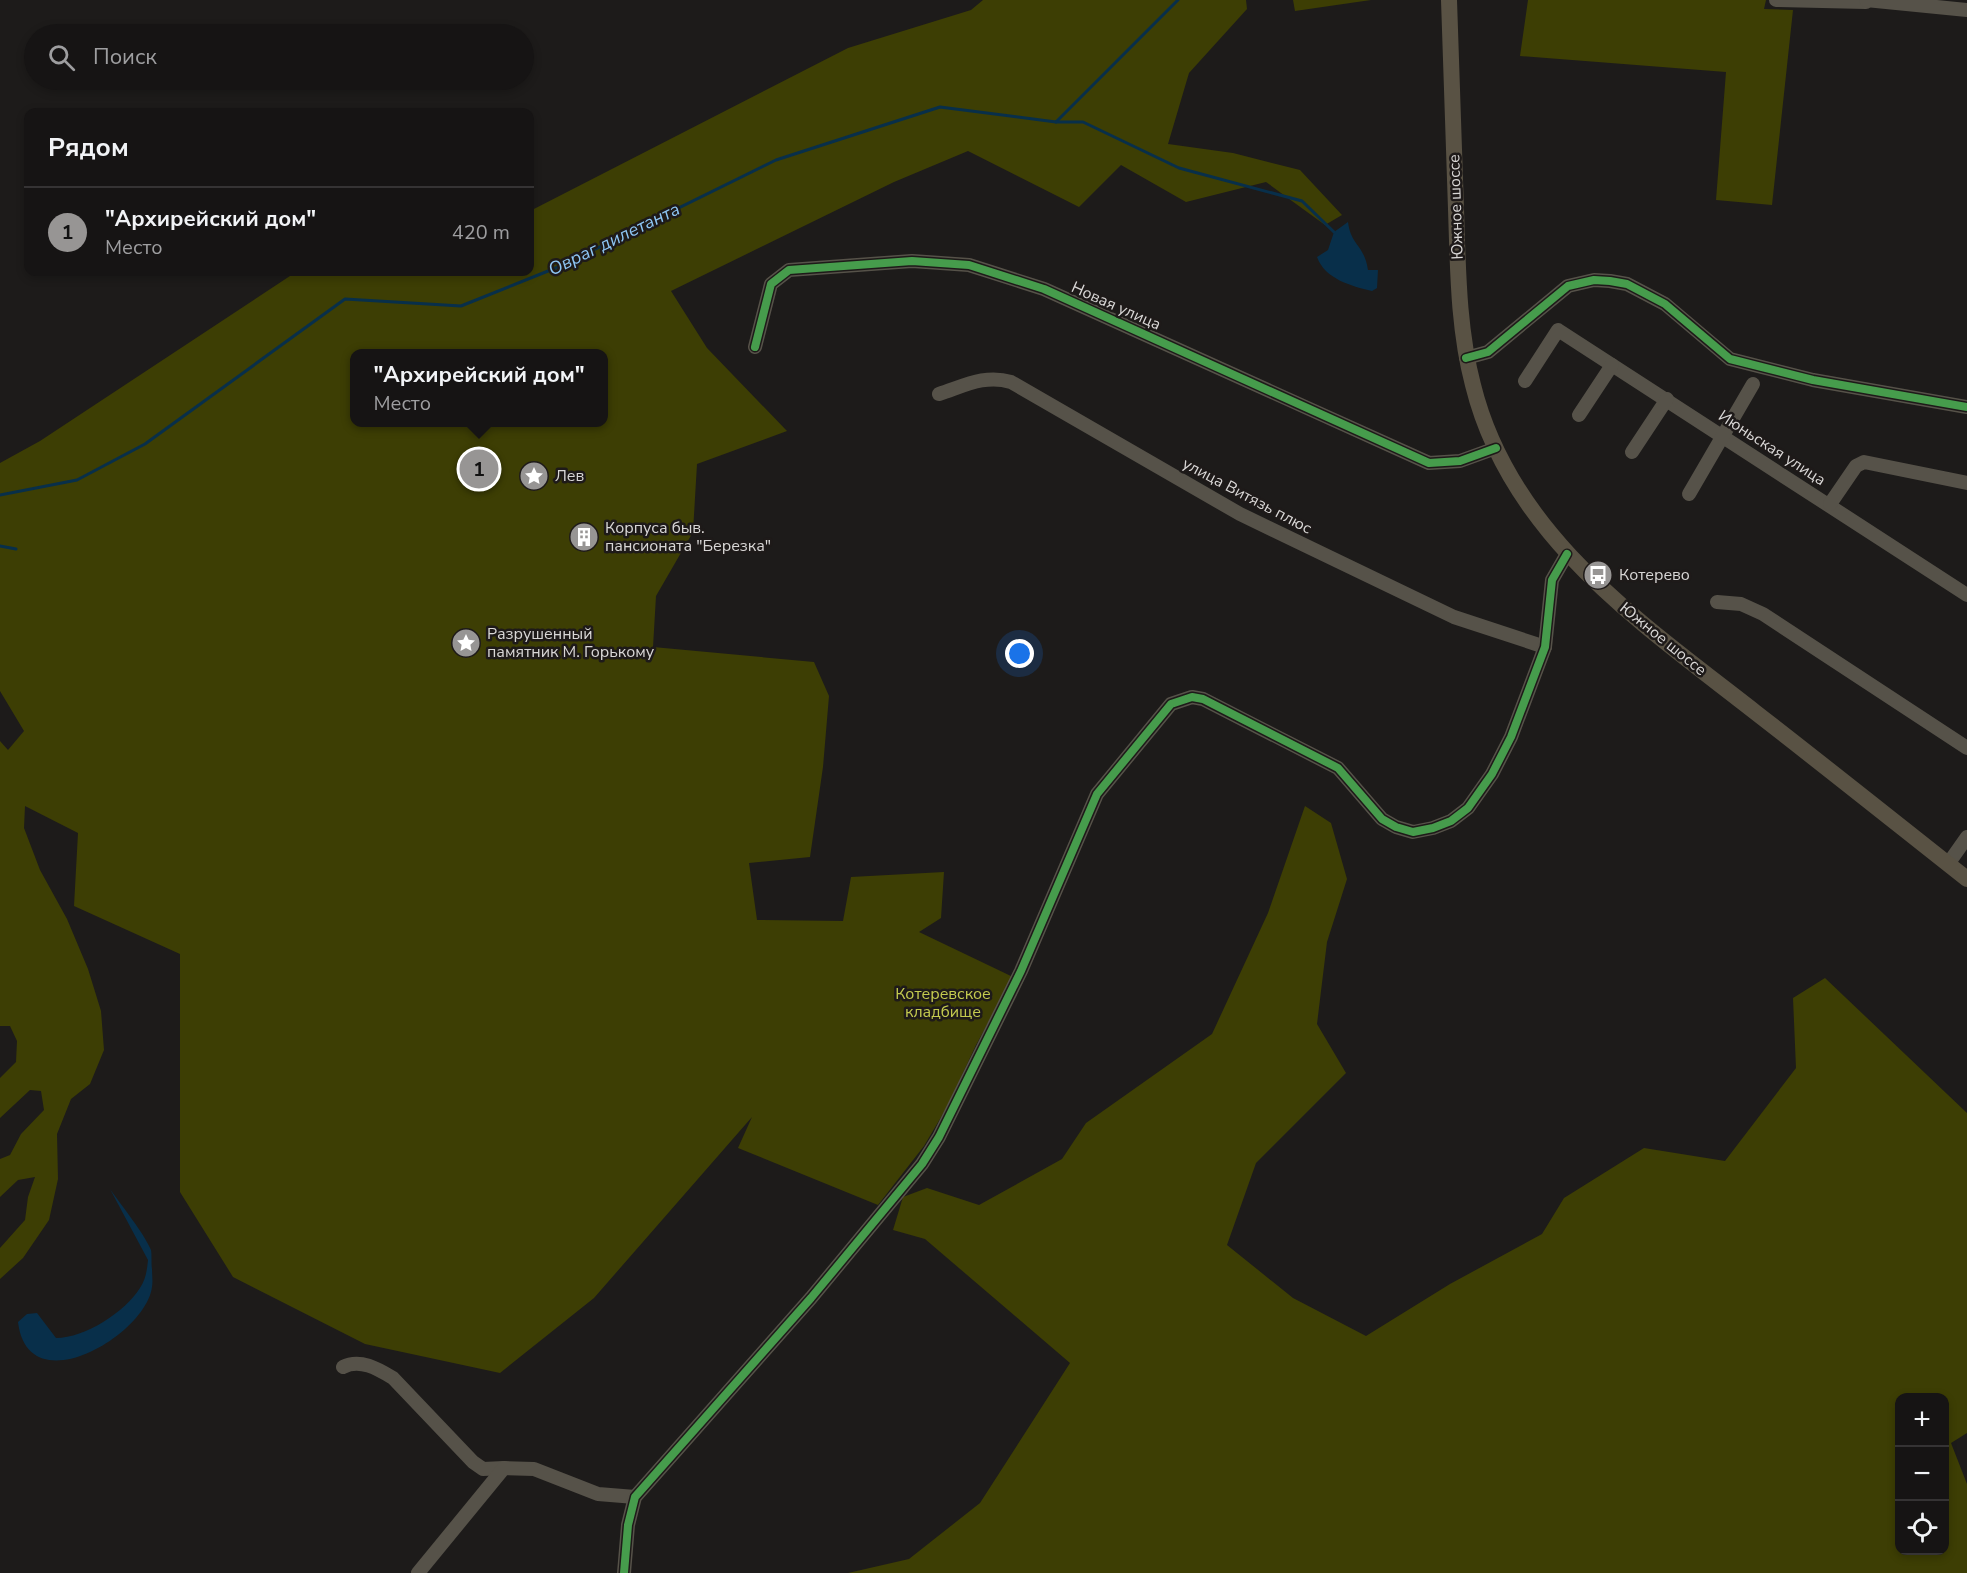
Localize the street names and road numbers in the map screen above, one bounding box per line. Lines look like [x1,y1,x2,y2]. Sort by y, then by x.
street label: Южное шоссе [1443,154,1469,260]
street label: Новая улица [1068,276,1164,336]
street label: Июньская улица [1714,405,1830,491]
street label: улица Витязь плюс [1178,453,1316,540]
street label: Южное шоссе [1615,597,1711,681]

